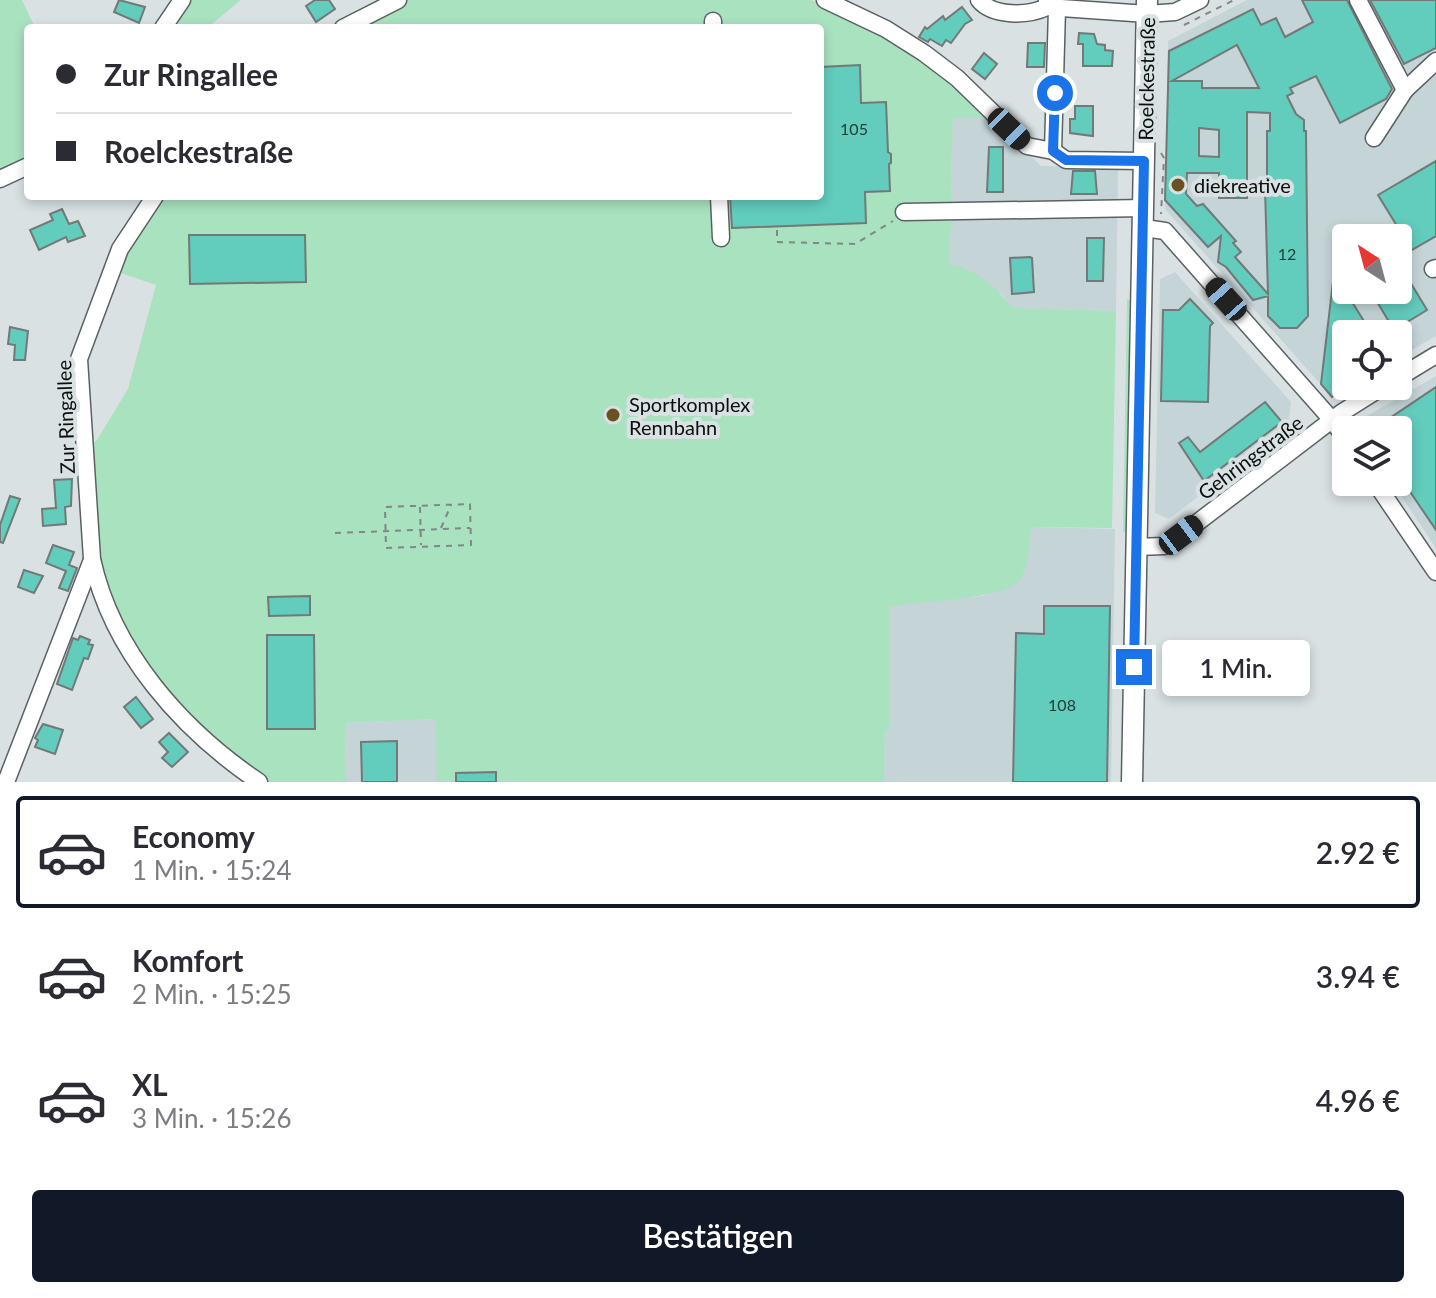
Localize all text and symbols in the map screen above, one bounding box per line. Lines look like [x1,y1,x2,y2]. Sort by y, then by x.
street label: Roelckestraße [1133,17,1159,141]
text: Zur Ringallee [104,56,278,92]
route start [1037,75,1073,111]
car [983,104,1035,154]
house number: 105 [840,119,868,138]
text: Roelckestraße [104,133,293,169]
place label: diekreative [1194,173,1291,197]
marker: diekreative [1169,176,1187,194]
north arrow [1332,224,1412,304]
map controls [1332,224,1412,496]
house number: 12 [1278,244,1296,263]
car [1201,273,1251,325]
button: locate [1332,320,1412,400]
street label: Zur Ringallee [51,360,79,474]
place label: Sportkomplex Rennbahn [629,392,750,439]
marker: Sportkomplex Rennbahn [604,406,622,424]
street label: Gehringstraße [1193,410,1307,504]
button: layers [1332,416,1412,496]
car [1155,511,1207,559]
callout: 1 Min. [1162,639,1310,695]
route end [1116,649,1152,685]
text: 1 Min. [1200,652,1272,684]
house number: 108 [1048,695,1076,714]
icon: car [36,816,108,888]
text: Economy [132,818,255,854]
text: 2.92 € [1316,834,1400,870]
text: 1 Min. · 15:24 [132,854,291,886]
icon: car [36,940,108,1012]
text: Komfort [132,942,243,978]
text: 3.94 € [1316,958,1400,994]
text: 2 Min. · 15:25 [132,978,291,1010]
icon: car [36,1064,108,1136]
text: XL [132,1066,168,1102]
text: 4.96 € [1316,1082,1400,1118]
text: 3 Min. · 15:26 [132,1102,291,1134]
button: Bestätigen [32,1190,1404,1282]

